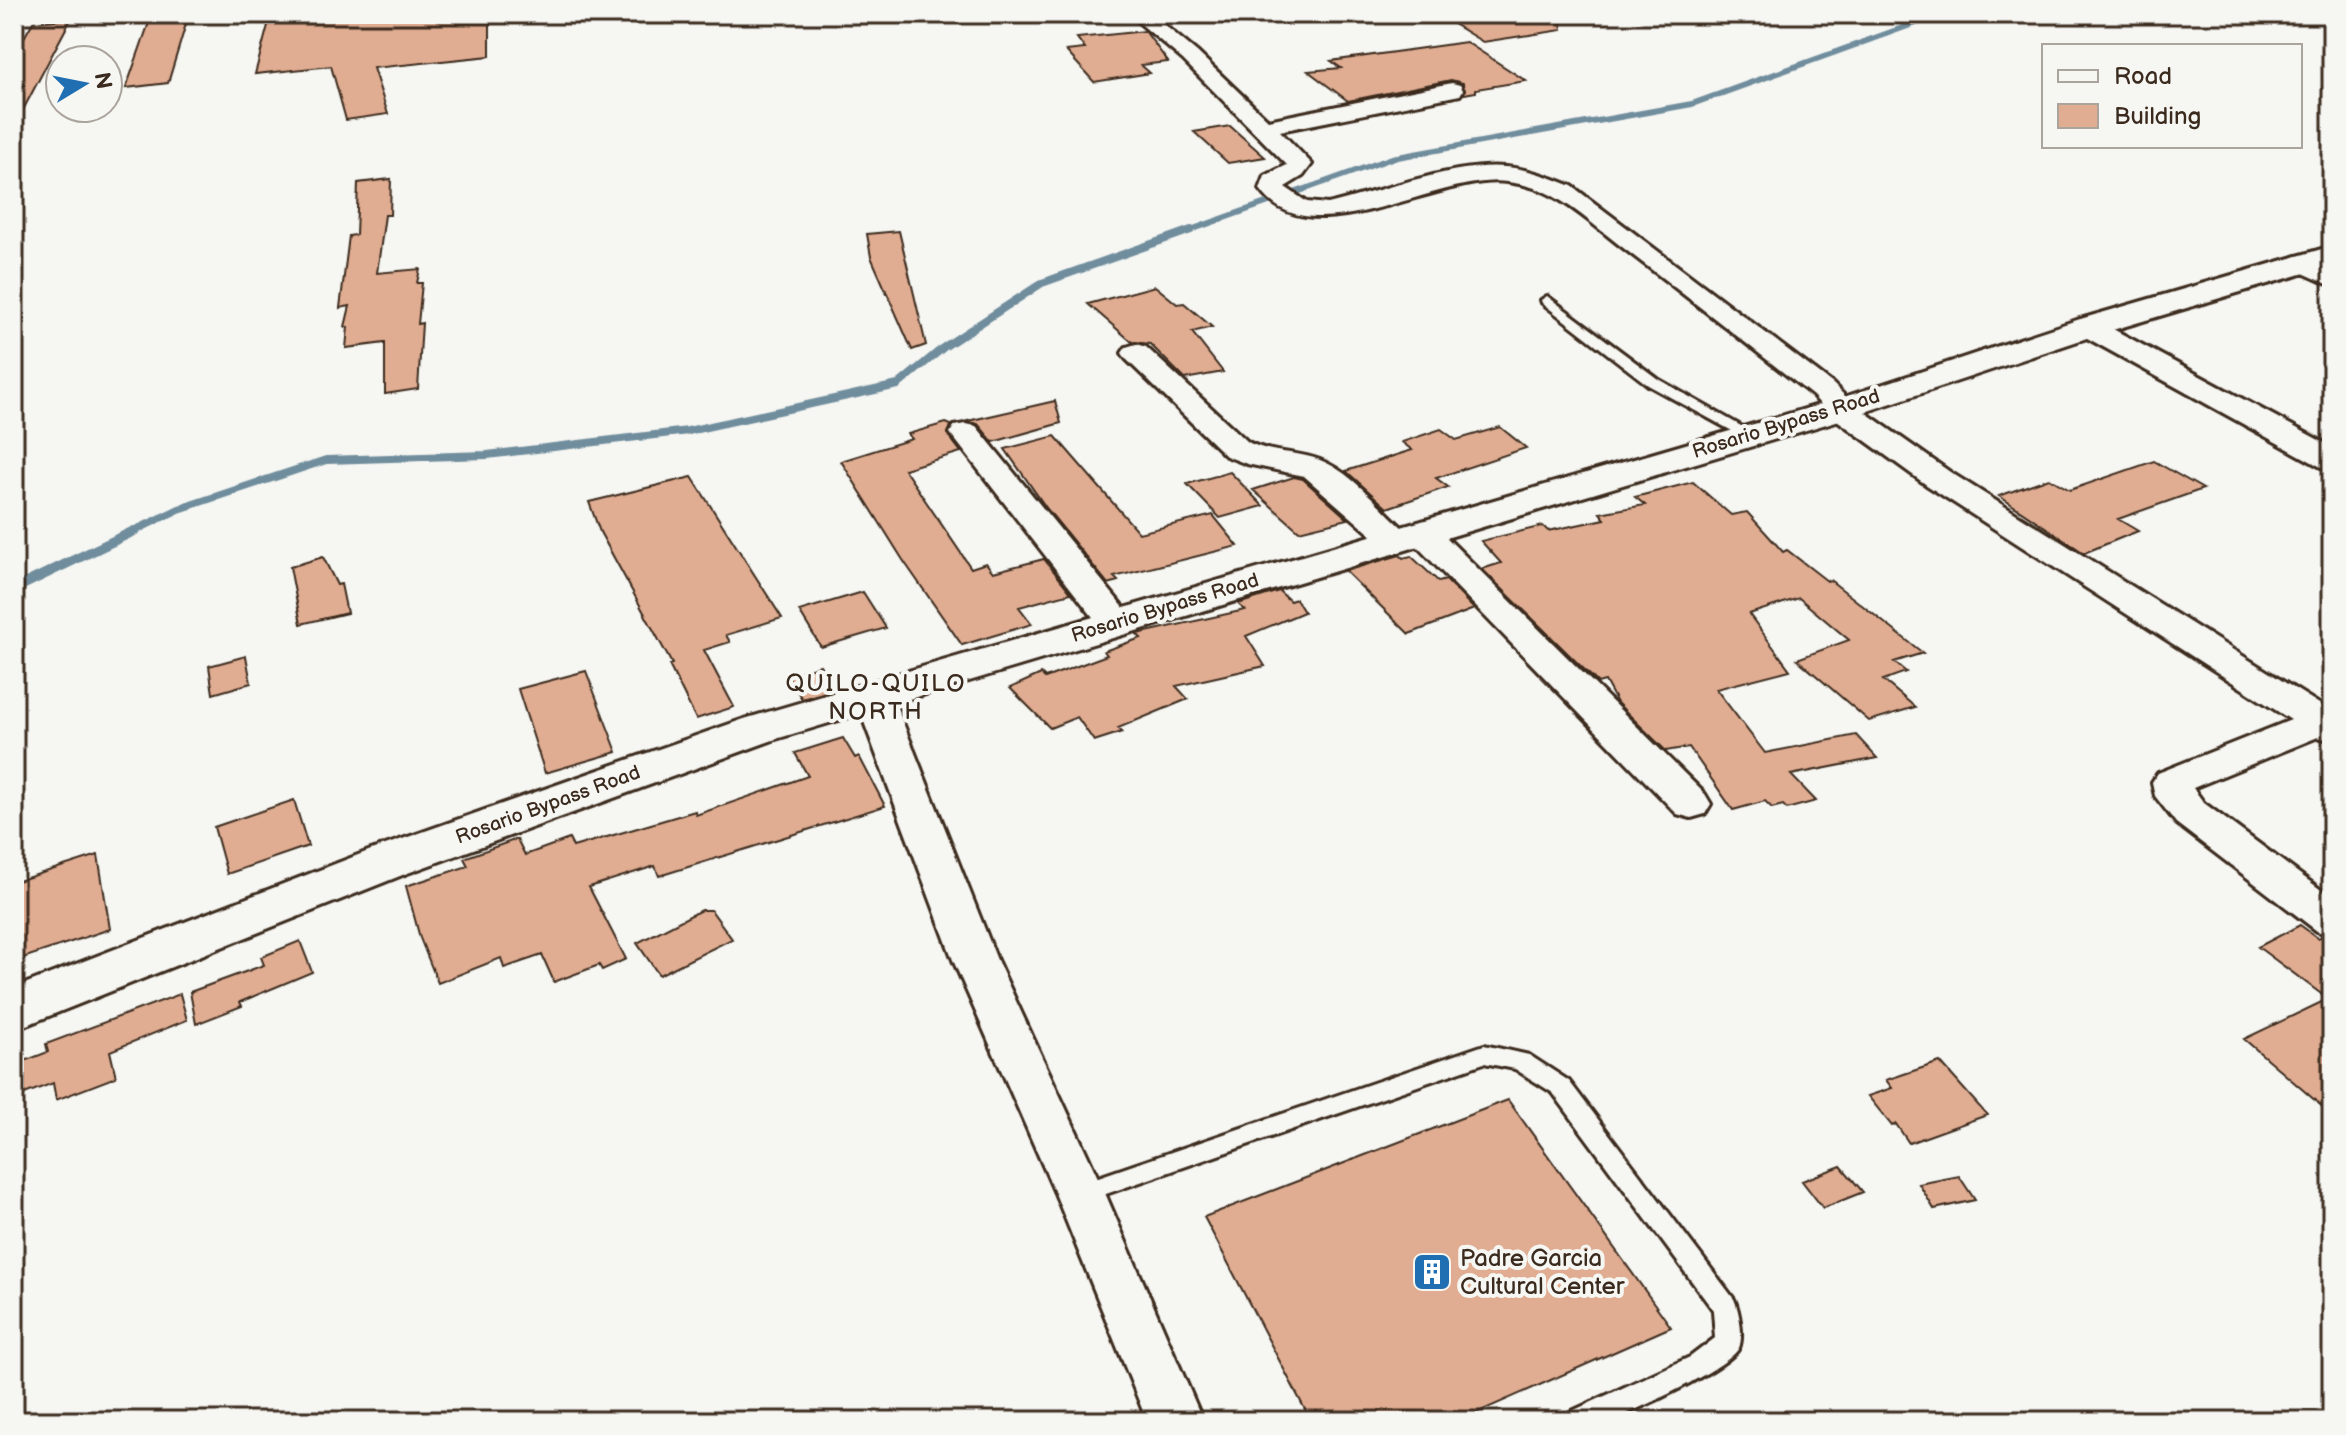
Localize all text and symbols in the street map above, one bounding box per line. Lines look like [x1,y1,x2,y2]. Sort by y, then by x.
north arrow [44,44,124,124]
legend [2042,44,2302,148]
text: Road [2114,62,2172,91]
text: N [87,70,117,91]
text: Building [2114,102,2201,131]
street label: Rosario Bypass Road [1689,384,1883,464]
street label: Rosario Bypass Road [1068,568,1262,648]
district label: QUILO-QUILO NORTH [786,669,966,726]
street label: Rosario Bypass Road [452,760,644,850]
place label: Padre Garcia Cultural Center [1460,1244,1625,1301]
building icon: Padre Garcia Cultural Center [1411,1251,1453,1293]

